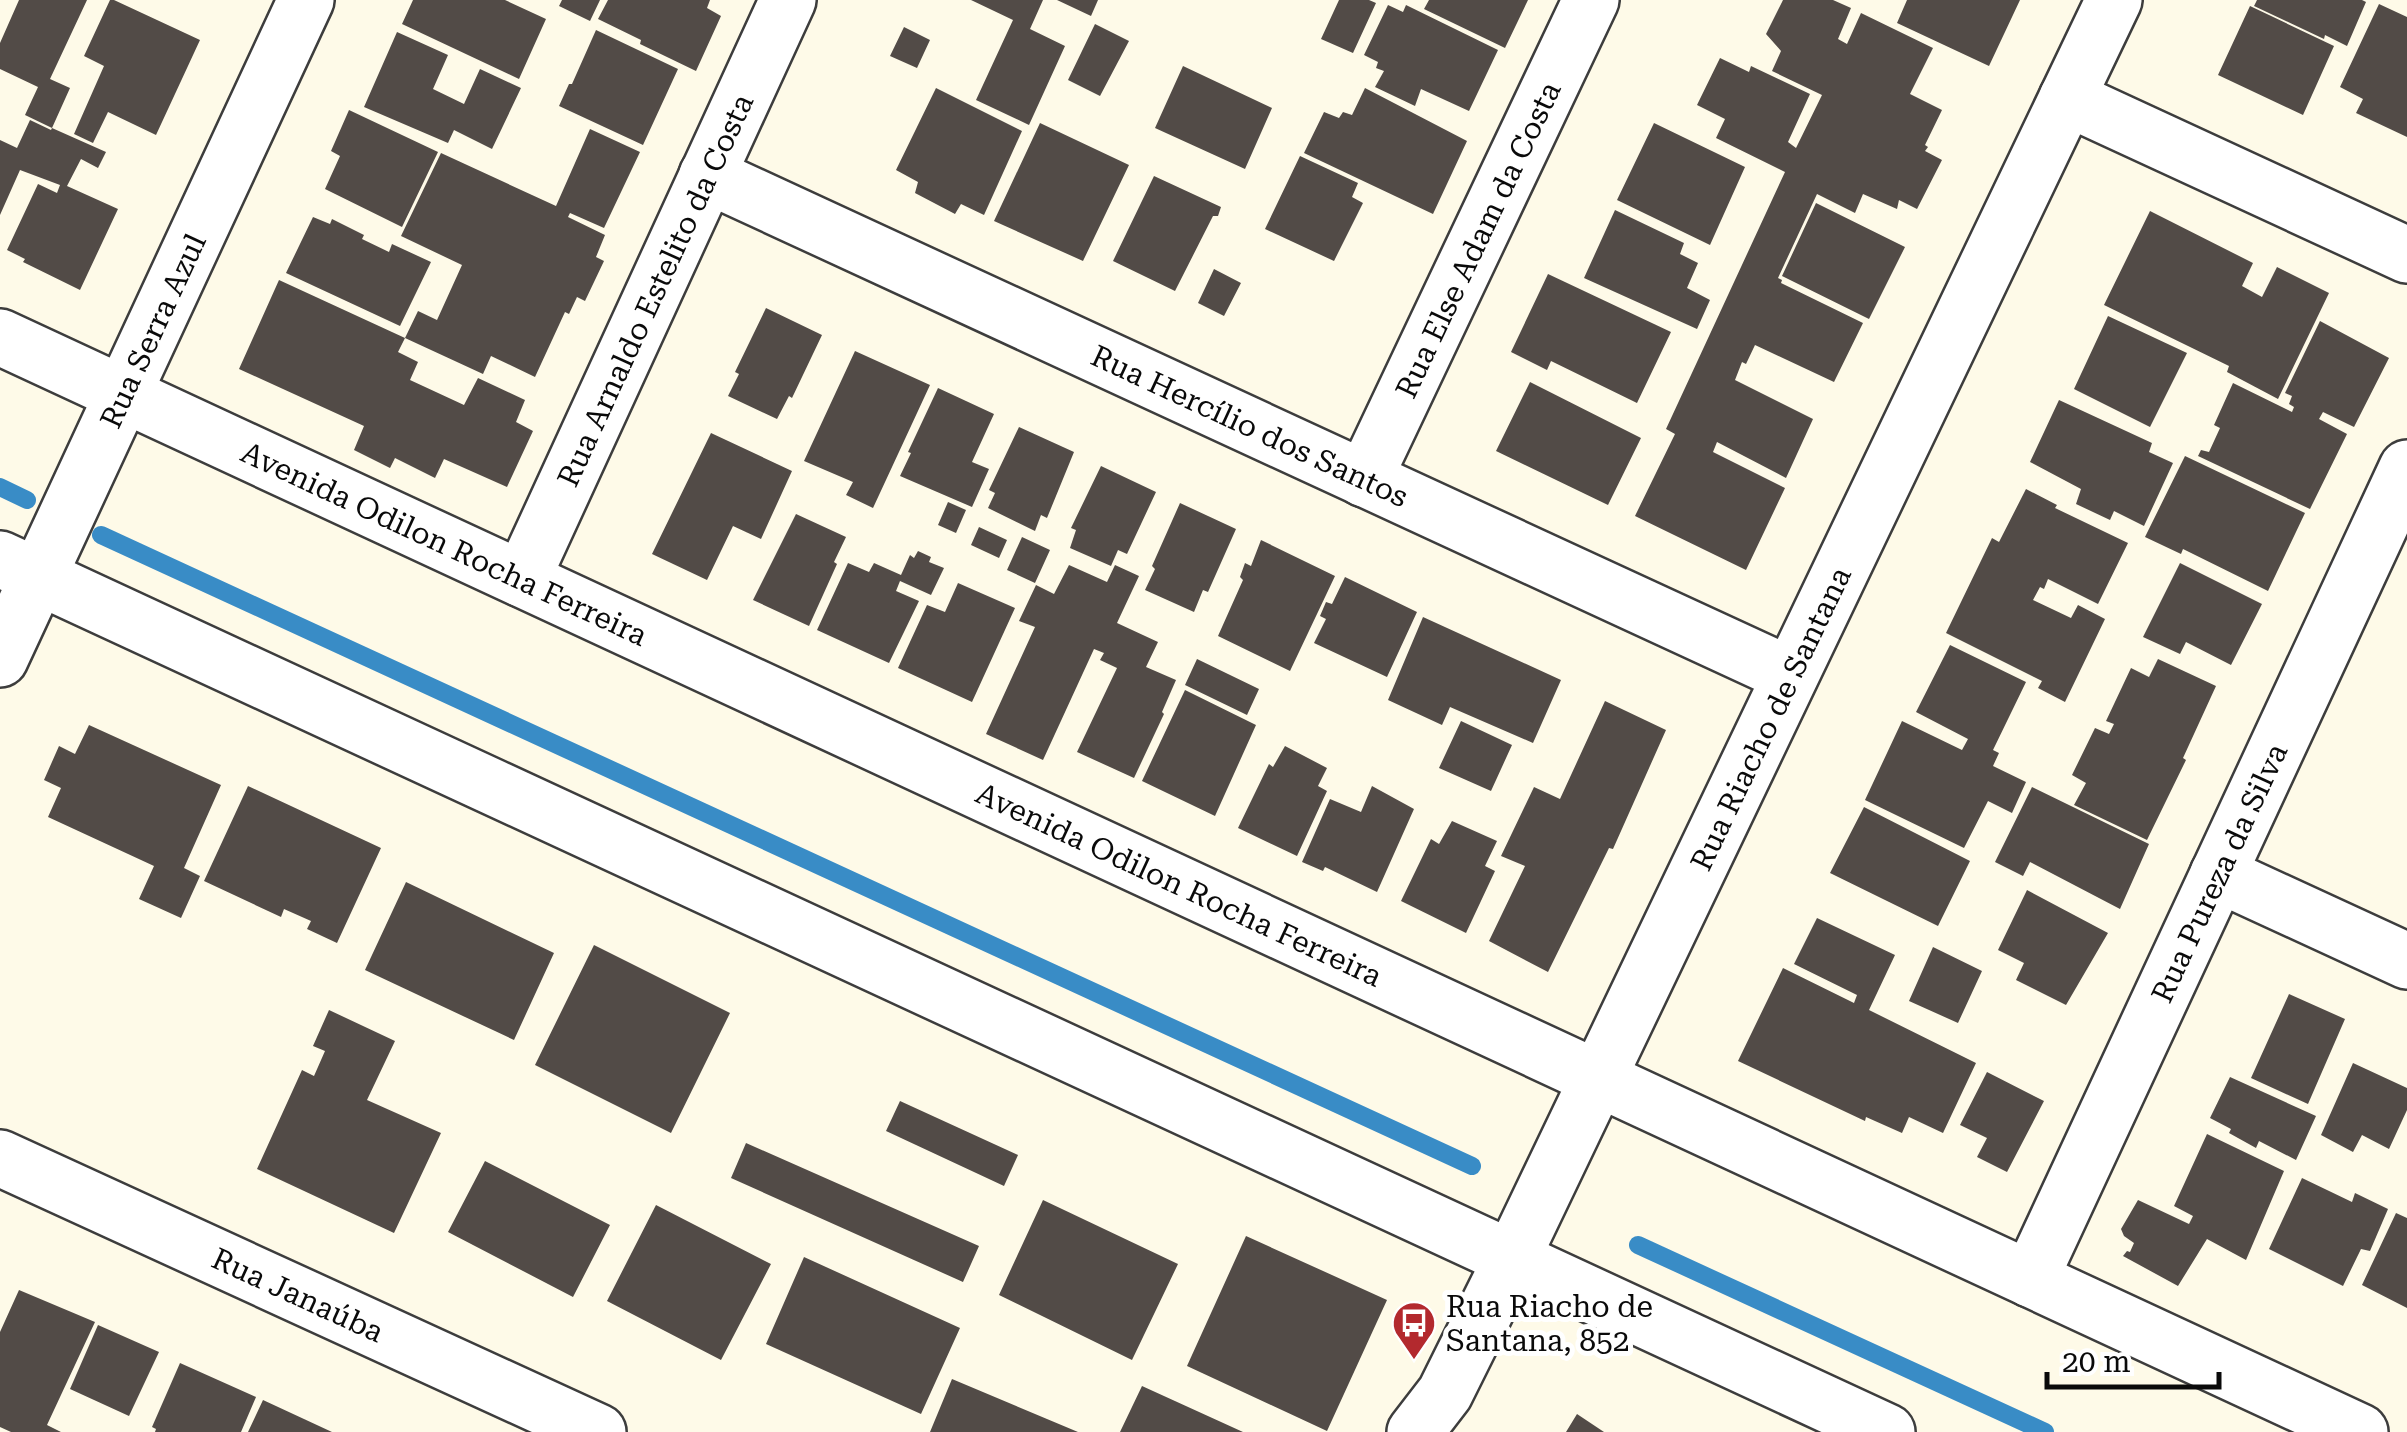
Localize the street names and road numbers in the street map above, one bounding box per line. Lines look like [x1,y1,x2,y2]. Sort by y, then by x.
street label: Rua Else Adam da Costa [1388,76,1567,403]
street label: Rua Arnaldo Estelito da Costa [550,88,760,492]
street label: Rua Serra Azul [92,228,213,433]
street label: Rua Hercílio dos Santos [1086,338,1414,514]
street label: Avenida Odilon Rocha Ferreira [236,434,653,652]
street label: Rua Riacho de Santana [1683,561,1858,876]
street label: Rua Pureza da Silva [2144,738,2294,1008]
street label: Avenida Odilon Rocha Ferreira [971,775,1388,993]
street label: Rua Janaúba [207,1240,390,1349]

